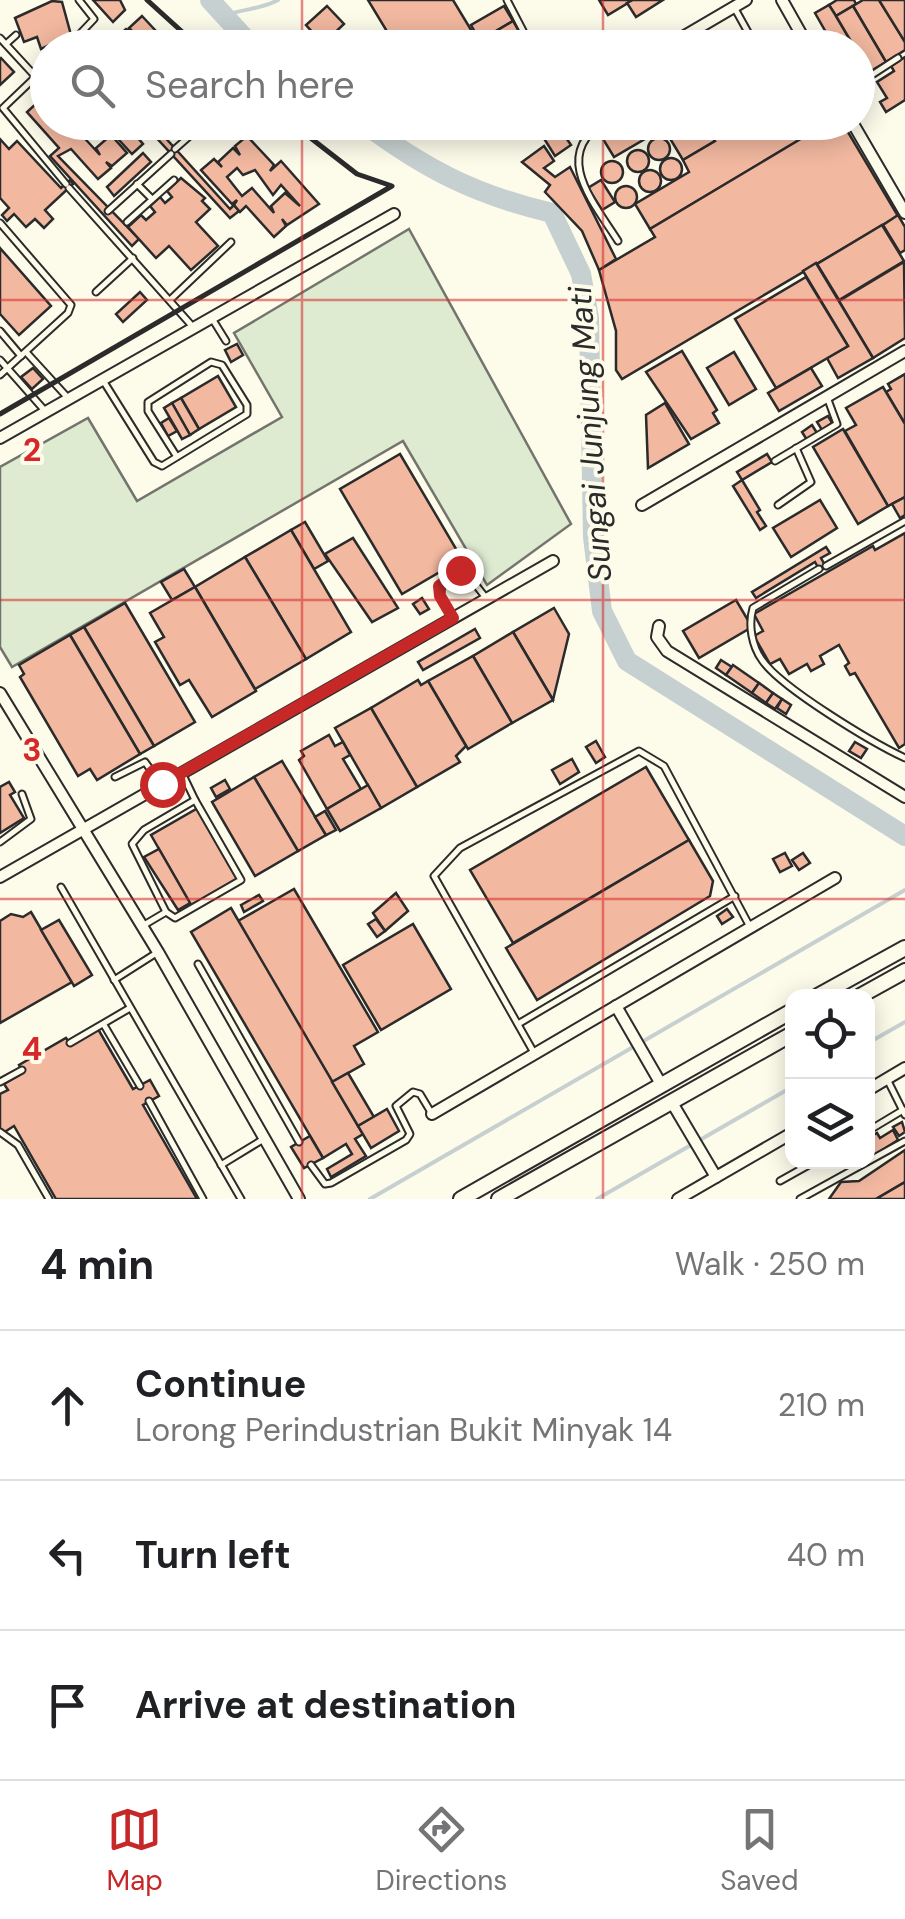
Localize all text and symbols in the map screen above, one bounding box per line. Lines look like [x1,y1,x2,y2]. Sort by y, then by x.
search box [30,30,875,140]
icon: search [65,58,120,113]
text: Search here [145,60,355,110]
water label: Sungai Junjung Mati [559,284,621,583]
text: 2 [23,429,41,471]
route end [438,548,484,594]
text: 3 [22,729,42,771]
route start [140,762,186,808]
map controls [785,989,875,1169]
button: locate [785,989,875,1079]
text: 4 [22,1028,42,1070]
button: layers [785,1079,875,1169]
text: 4 min [40,1237,154,1292]
text: Walk · 250 m [675,1243,865,1285]
text: Continue [135,1359,306,1409]
icon: ahead [40,1378,95,1433]
text: 210 m [778,1384,865,1426]
text: Lorong Perindustrian Bukit Minyak 14 [135,1409,672,1451]
icon: left [40,1528,95,1583]
text: Turn left [135,1530,291,1580]
text: 40 m [787,1534,865,1576]
icon: arrive [40,1678,95,1733]
text: Arrive at destination [135,1680,517,1730]
tab: Map [106,1802,163,1899]
tab: Directions [376,1802,507,1899]
tab: Saved [720,1802,799,1899]

